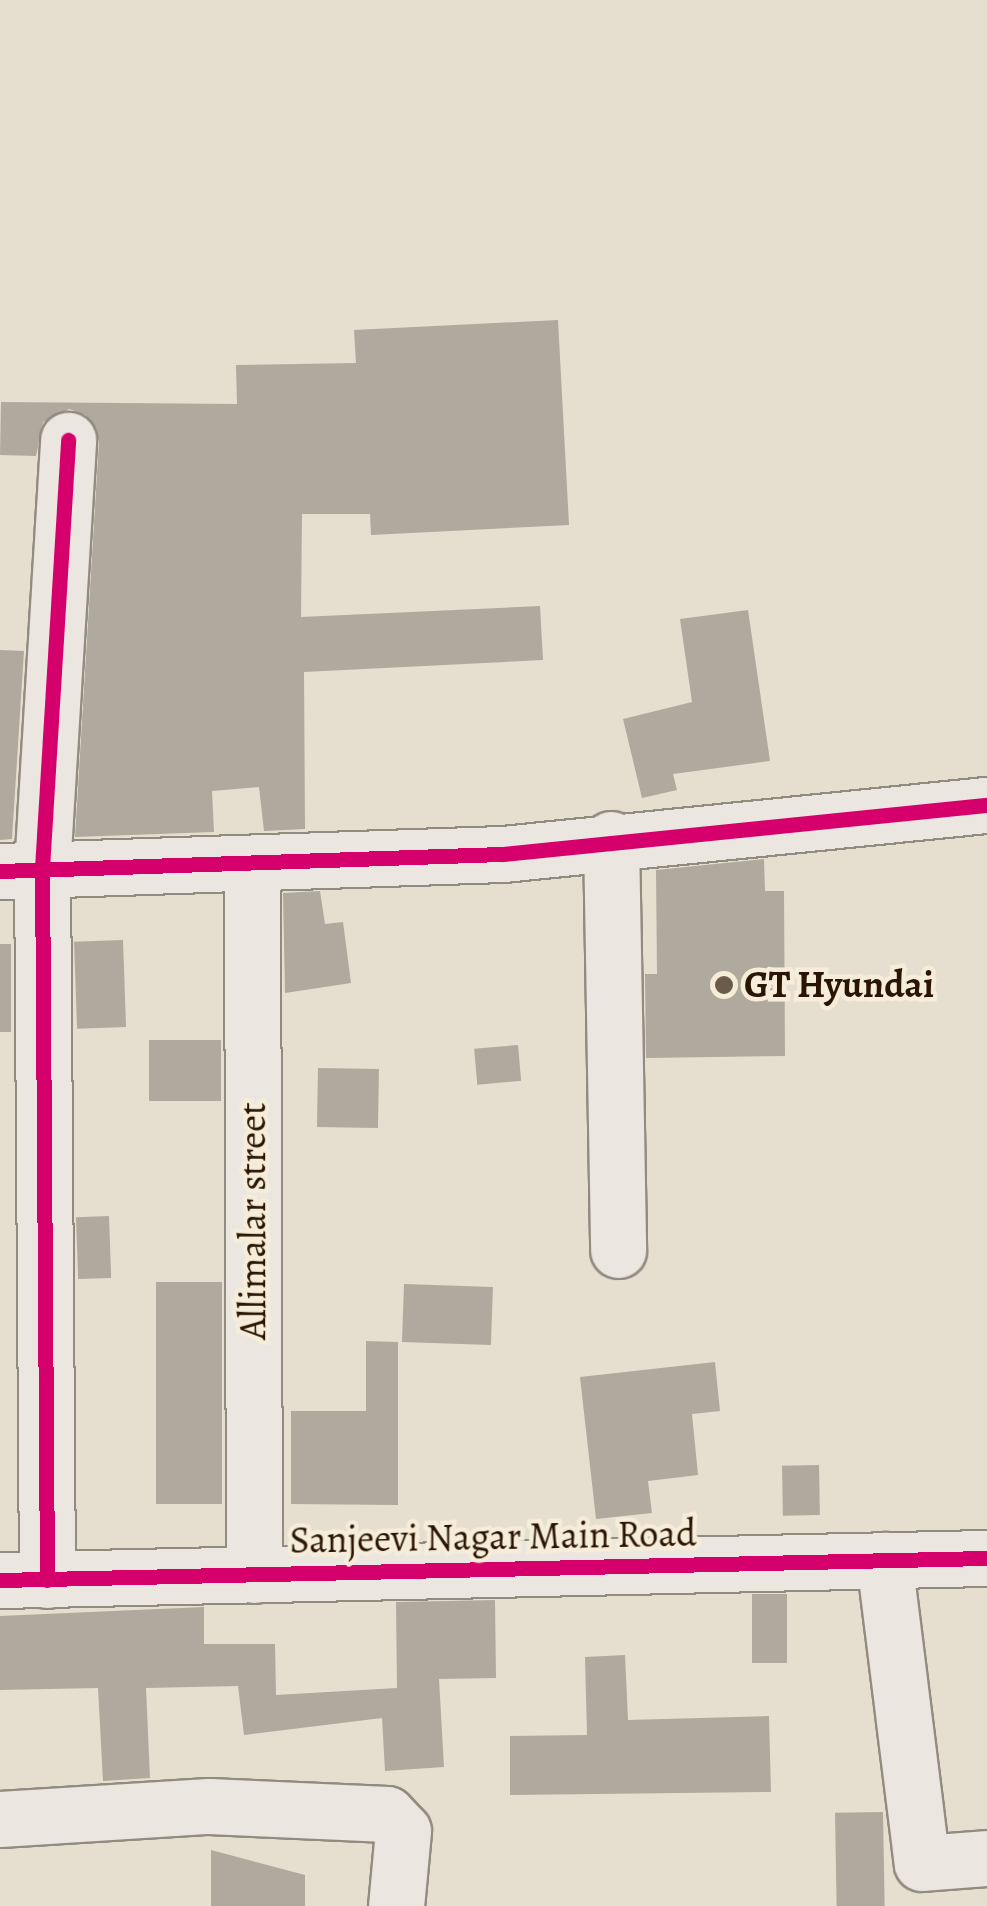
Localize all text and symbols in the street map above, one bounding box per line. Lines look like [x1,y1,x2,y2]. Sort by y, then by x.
place label: GT Hyundai [744,962,934,1008]
marker: GT Hyundai [713,974,735,996]
street label: Allimalar street [230,1102,276,1340]
street label: Sanjeevi Nagar Main Road [289,1511,697,1563]

